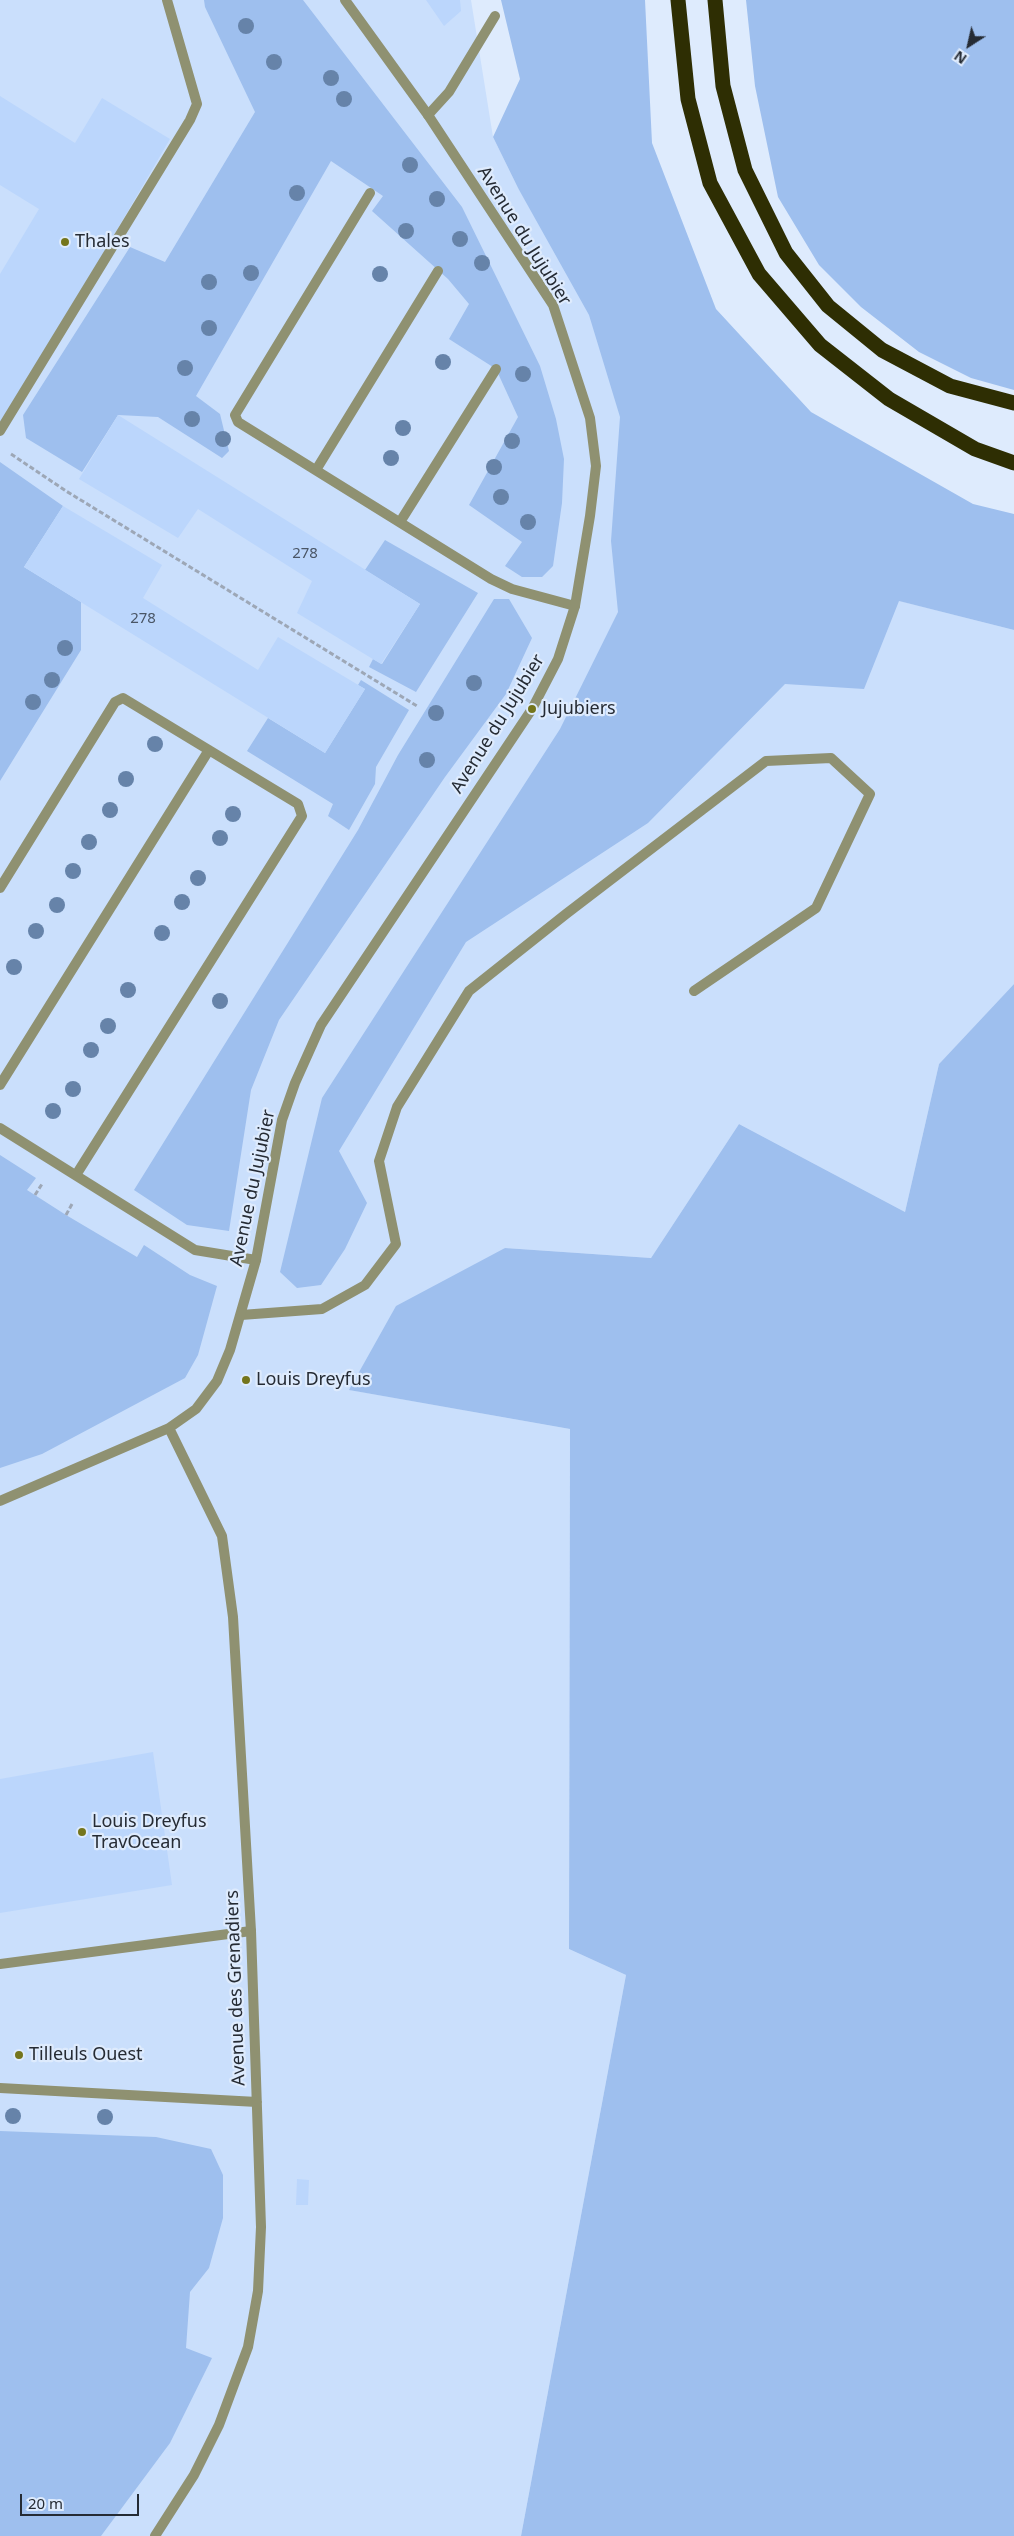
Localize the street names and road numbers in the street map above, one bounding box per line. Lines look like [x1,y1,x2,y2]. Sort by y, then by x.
street label: Avenue du Jujubier [472,162,576,310]
street label: Avenue du Jujubier [446,650,550,798]
street label: Avenue du Jujubier [226,1108,280,1268]
street label: Avenue des Grenadiers [222,1890,250,2086]

